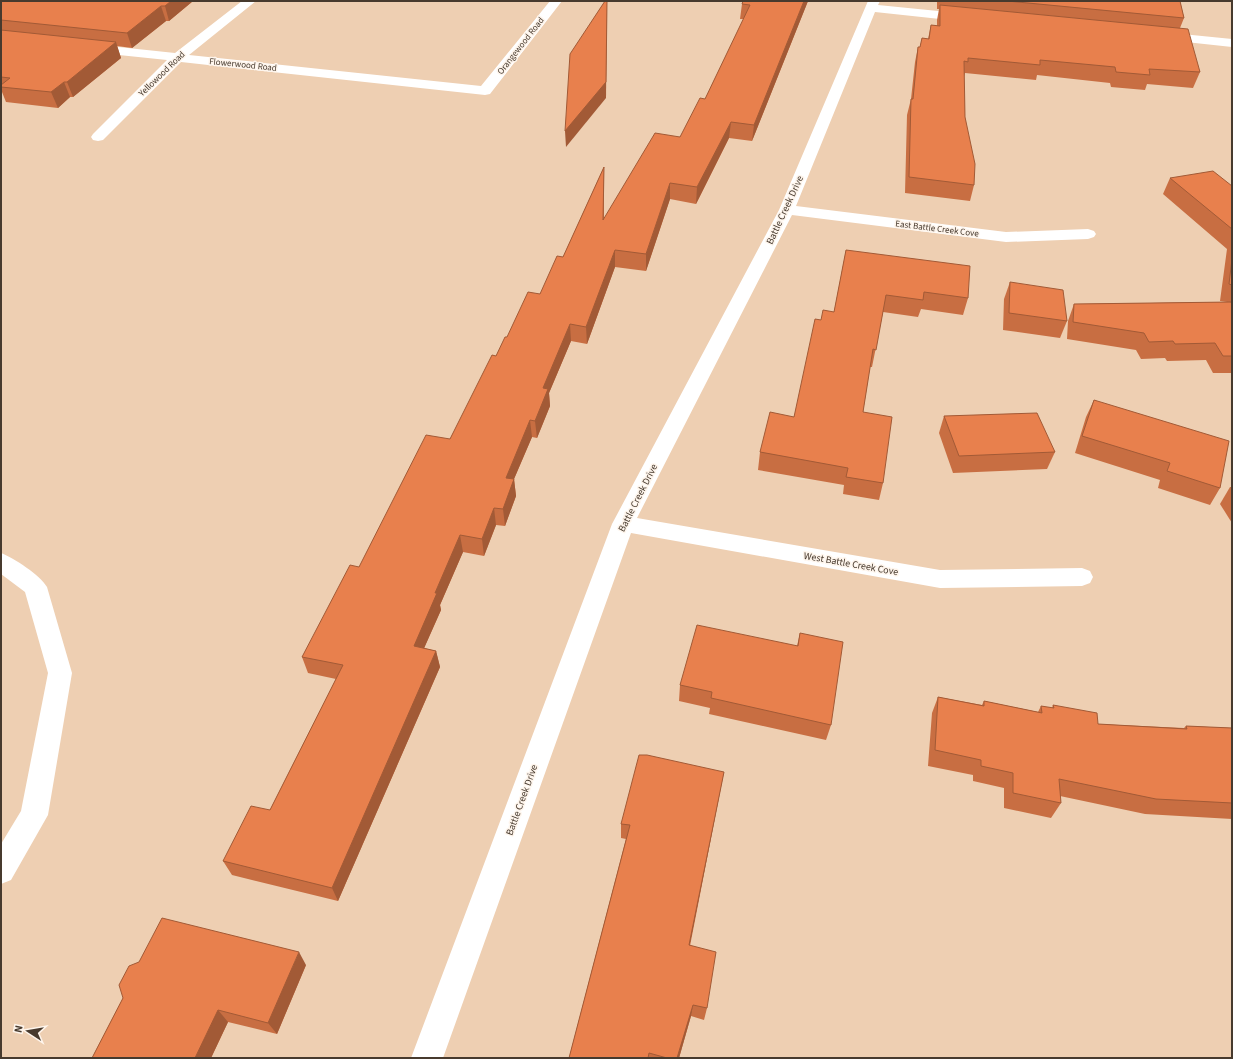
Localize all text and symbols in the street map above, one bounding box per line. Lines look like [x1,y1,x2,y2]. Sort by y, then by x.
street label: Orangewood Road [494,15,548,77]
street label: Yellowood Road [135,48,188,100]
street label: Flowerwood Road [208,55,278,75]
street label: Battle Creek Drive [763,173,807,247]
street label: East Battle Creek Cove [895,217,980,241]
street label: Battle Creek Drive [615,462,661,534]
street label: West Battle Creek Cove [803,549,899,579]
street label: Battle Creek Drive [503,763,541,837]
north arrow [8,1011,48,1051]
text: N [11,1024,27,1034]

